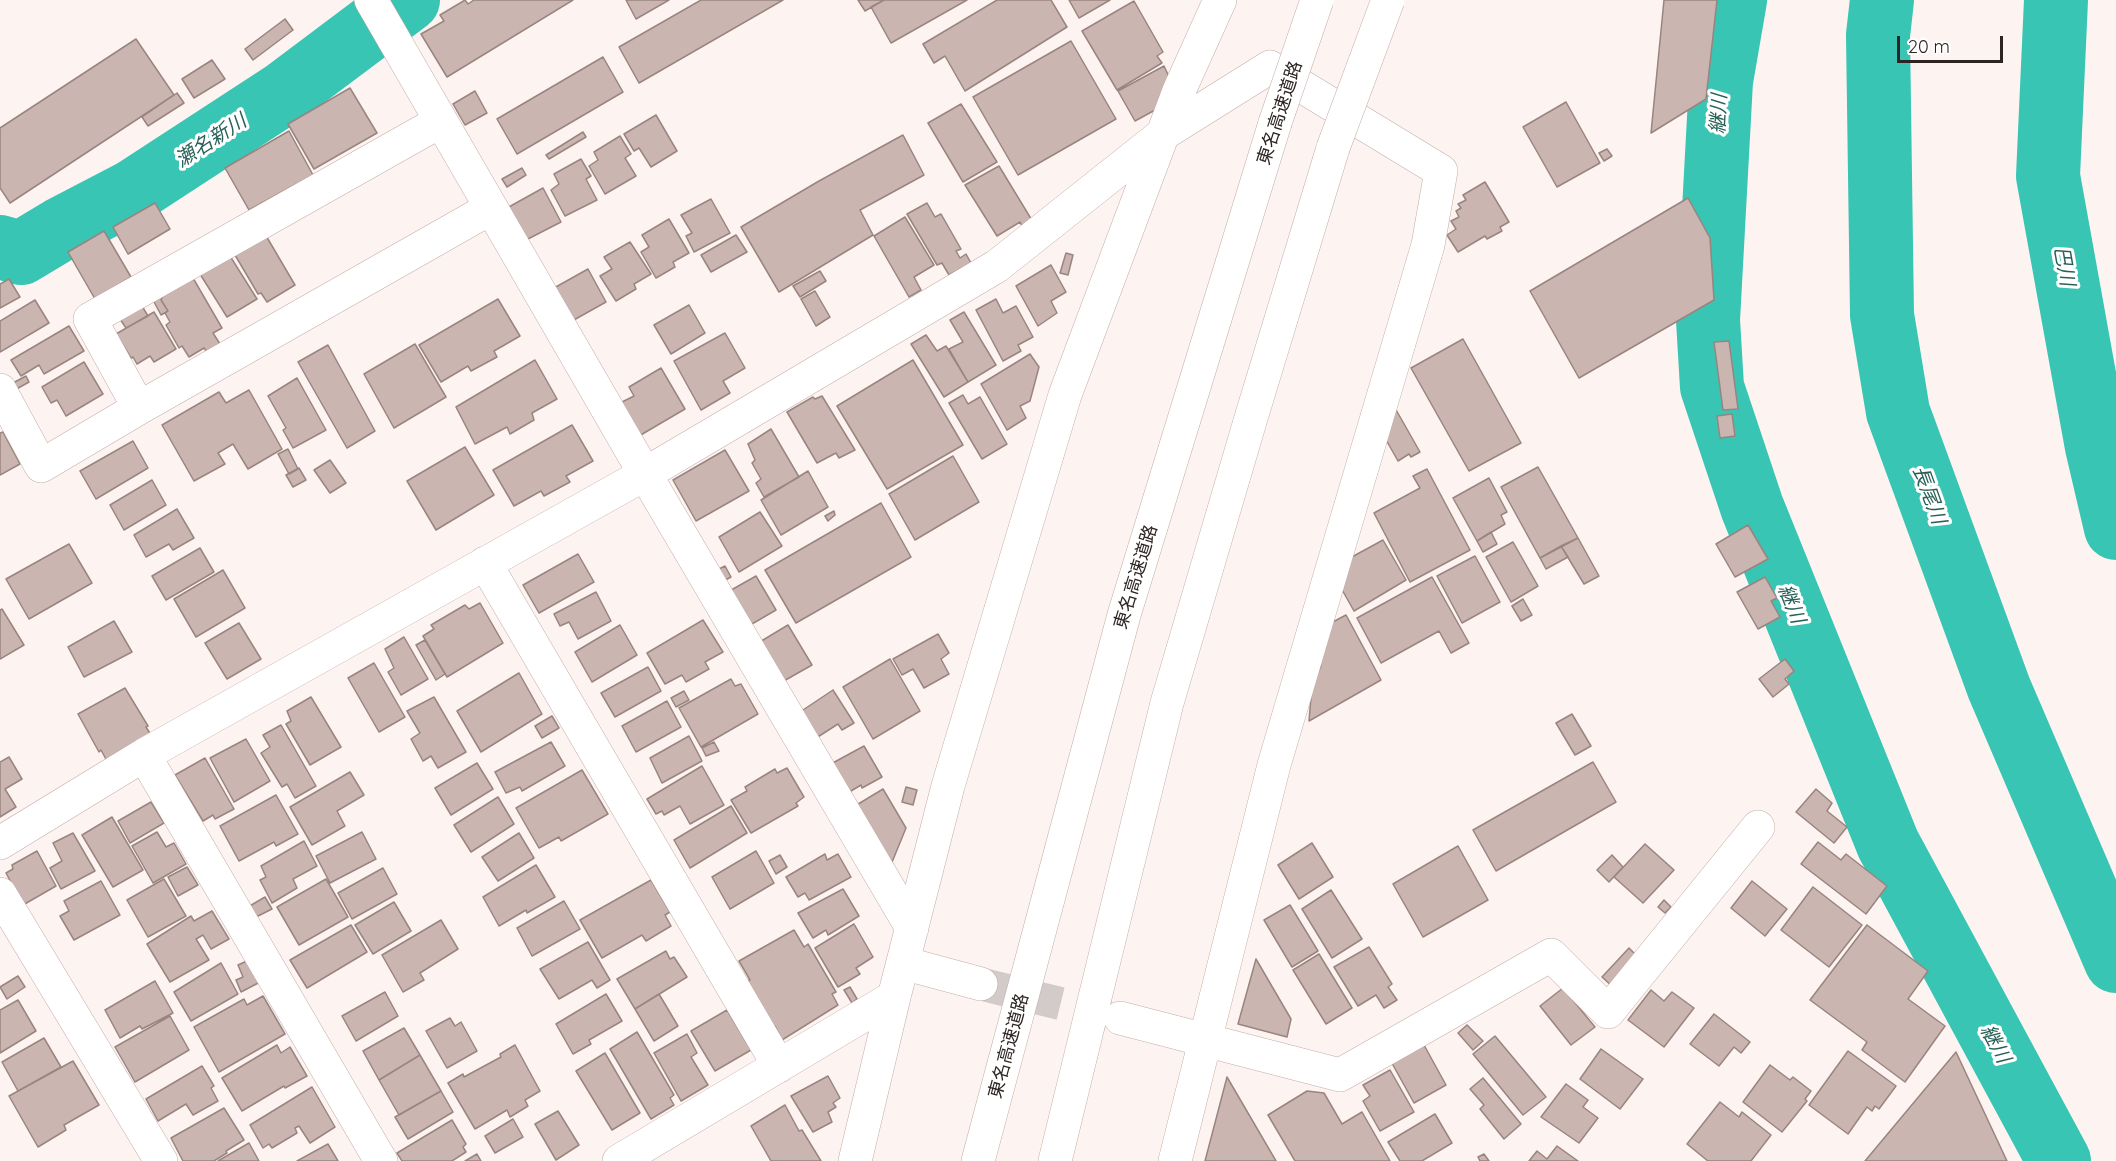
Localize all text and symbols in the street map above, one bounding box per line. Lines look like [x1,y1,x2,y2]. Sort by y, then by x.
scale bar [1900,24,2006,62]
text: 20 m [1908,35,1950,58]
street label: 東名高速道路 [1253,58,1307,168]
water label: 継川 [1706,93,1732,135]
water label: 瀬名新川 [171,109,251,173]
water label: 巴川 [2049,244,2079,288]
water label: 長尾川 [1907,463,1951,527]
street label: 東名高速道路 [1110,522,1162,632]
water label: 継川 [1772,581,1810,627]
street label: 東名高速道路 [985,991,1033,1101]
water label: 継川 [1975,1021,2015,1067]

